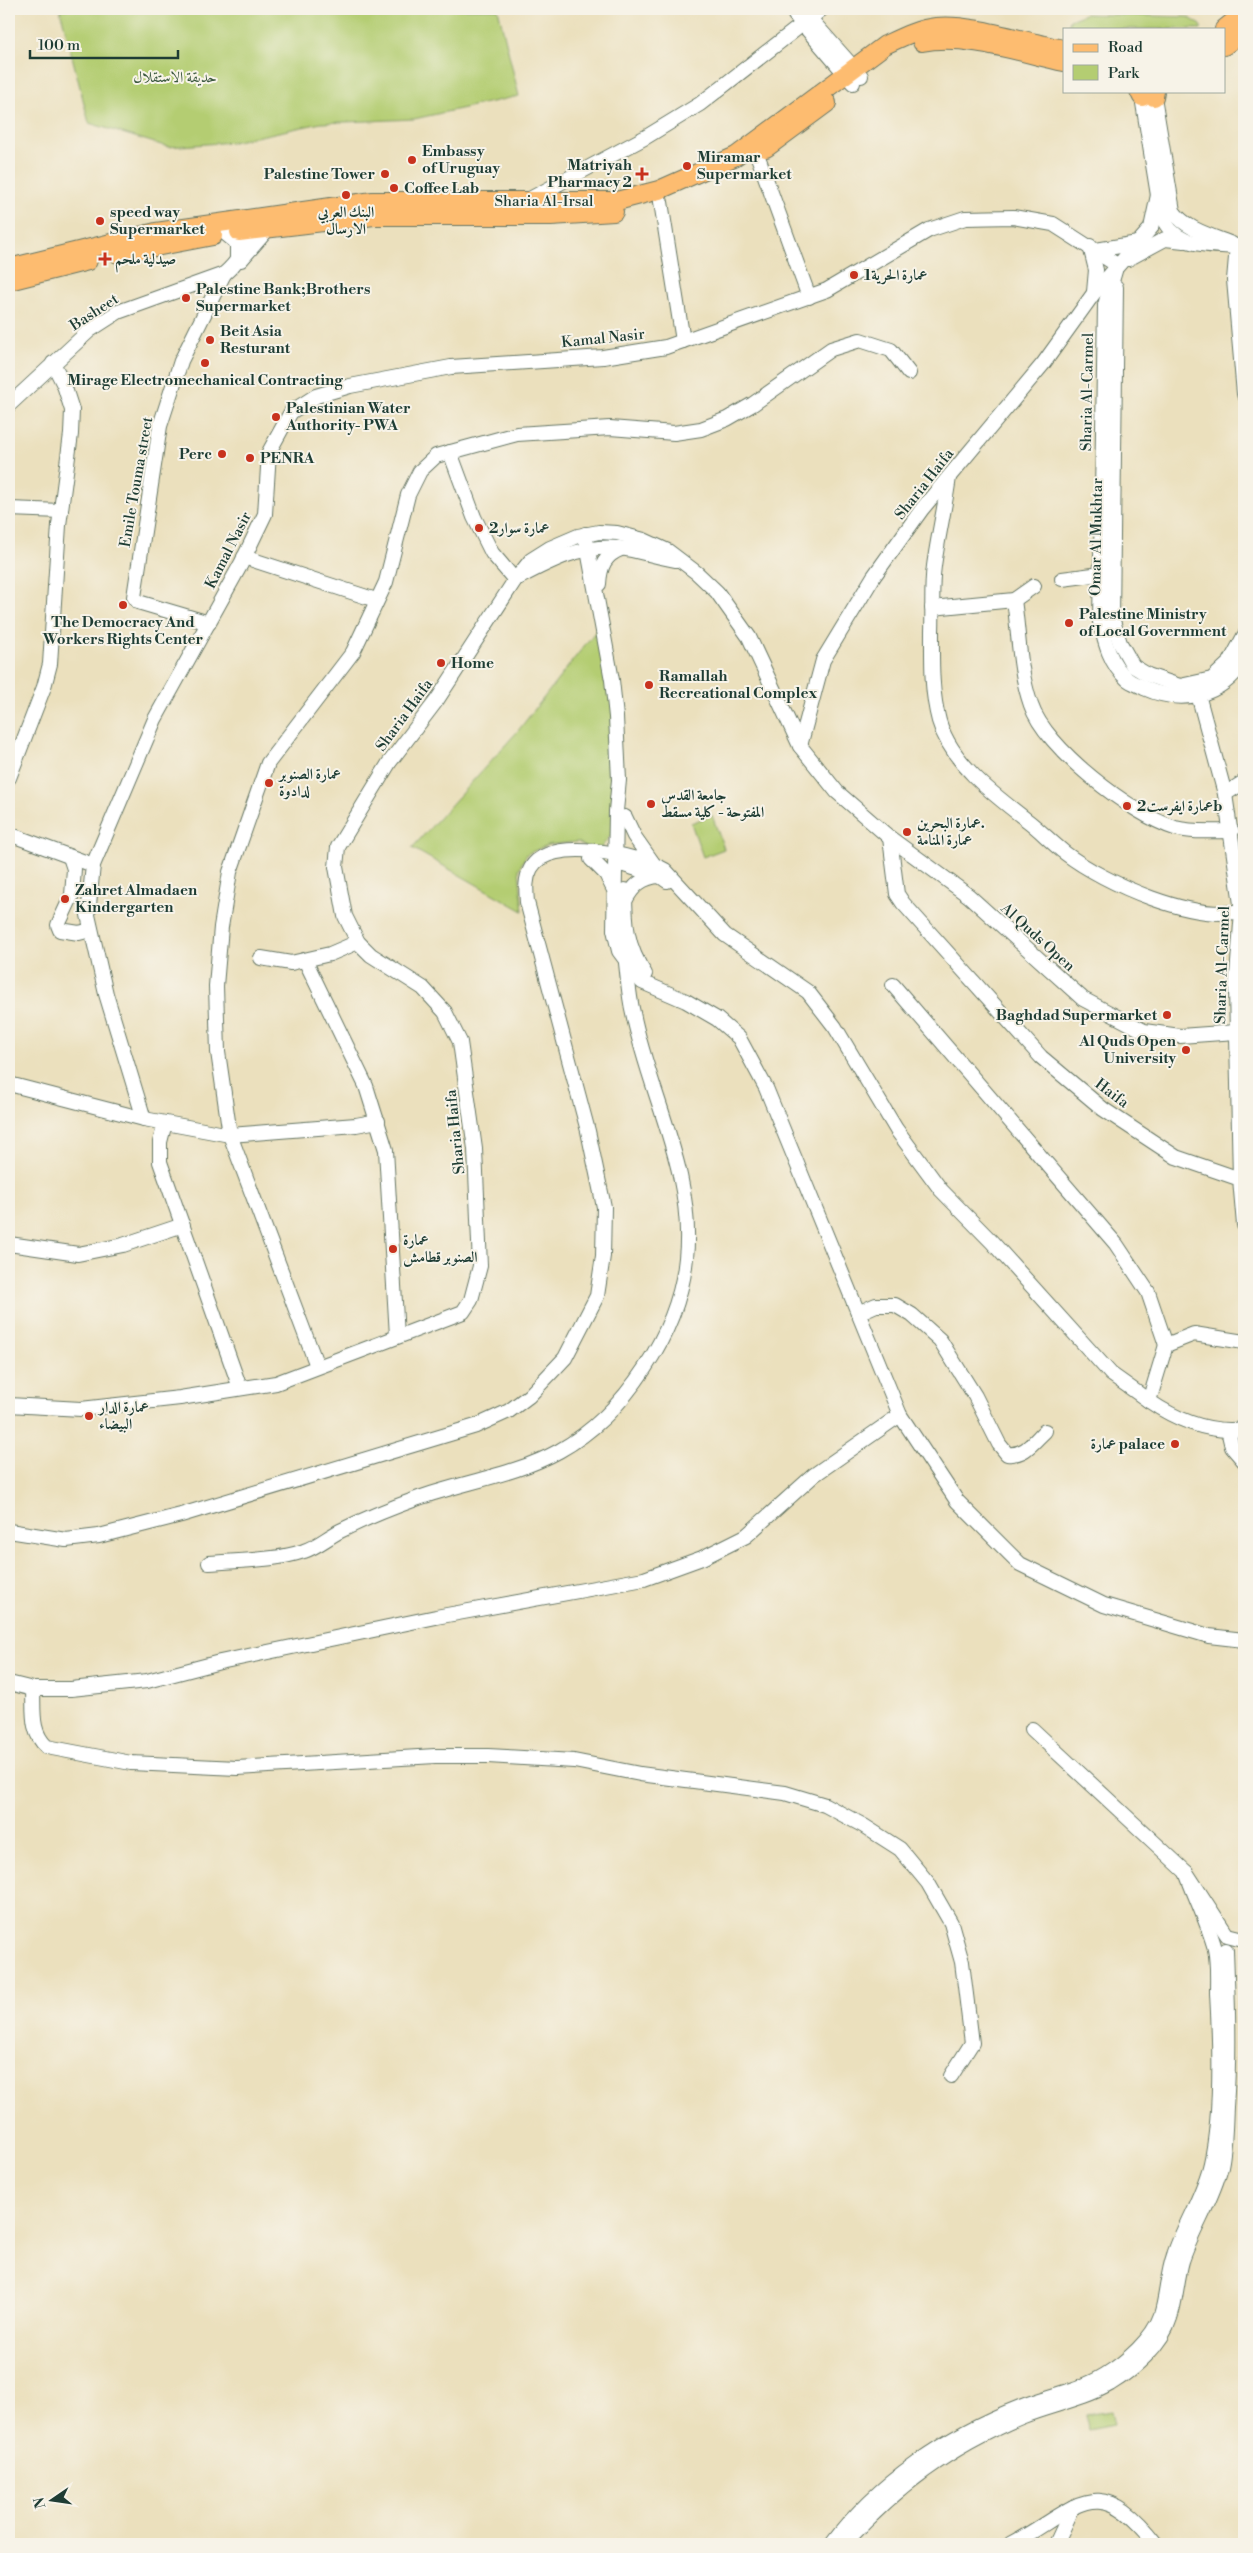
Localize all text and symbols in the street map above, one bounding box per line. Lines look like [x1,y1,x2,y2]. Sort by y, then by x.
scale bar [30,28,178,60]
legend [1063,28,1226,92]
text: 100 m [38,36,80,55]
text: Road [1108,38,1143,57]
text: Park [1108,64,1140,83]
park label: حديقة الاستقلال [133,68,217,87]
place label: Embassy of Uruguay [422,142,500,178]
place label: Miramar Supermarket [697,148,792,184]
marker: Embassy of Uruguay [406,154,418,166]
place label: Matriyah Pharmacy 2 [547,156,633,192]
marker: Miramar Supermarket [681,160,693,172]
place label: Palestine Tower [264,165,375,184]
marker: Palestine Tower [379,168,391,180]
marker: Matriyah Pharmacy 2 [636,168,648,180]
place label: Coffee Lab [404,179,479,198]
marker: Coffee Lab [388,182,400,194]
marker: البنك العربي الارسال [340,189,352,201]
street label: Sharia Al-Irsal [495,192,594,211]
place label: speed way Supermarket [110,203,205,239]
place label: البنك العربي الارسال [317,203,374,239]
marker: speed way Supermarket [94,215,106,227]
place label: صيدلية ملحم [115,250,176,273]
marker: صيدلية ملحم [99,253,111,265]
place label: عمارة الحرية1 [864,266,927,285]
marker: عمارة الحرية1 [848,269,860,281]
place label: Palestine Bank;Brothers Supermarket [196,280,370,316]
street label: Basheet [66,289,123,336]
marker: Palestine Bank;Brothers Supermarket [180,292,192,304]
place label: Beit Asia Resturant [220,322,291,358]
street label: Kamal Nasir [560,325,646,352]
street label: Sharia Al-Carmel [1077,332,1098,451]
marker: Beit Asia Resturant [204,334,216,346]
marker: Mirage Electromechanical Contracting [199,357,211,369]
place label: Mirage Electromechanical Contracting [67,371,343,390]
place label: Palestinian Water Authority- PWA [285,399,411,435]
marker: Palestinian Water Authority- PWA [270,411,282,423]
street label: Emile Touma street [116,415,157,549]
place label: Perc [179,445,212,464]
street label: Sharia Haifa [891,445,958,524]
marker: Perc [216,448,228,460]
place label: PENRA [260,449,315,468]
marker: PENRA [244,452,256,464]
street label: Omar Al Mukhtar [1086,477,1107,596]
street label: Kamal Nasir [201,508,256,592]
place label: عمارة سوار2 [489,519,549,538]
marker: عمارة سوار2 [473,522,485,534]
marker: The Democracy And Workers Rights Center [117,599,129,611]
place label: Palestine Ministry of Local Government [1079,605,1227,641]
place label: The Democracy And Workers Rights Center [42,613,204,649]
marker: Palestine Ministry of Local Government [1063,617,1075,629]
place label: Home [451,654,494,673]
marker: Home [435,657,447,669]
place label: Ramallah Recreational Complex [659,667,817,703]
street label: Sharia Haifa [372,675,437,755]
marker: Ramallah Recreational Complex [643,679,655,691]
place label: عمارة الصنوبر لدادوة [277,765,341,801]
marker: عمارة الصنوبر لدادوة [263,777,275,789]
place label: جامعة القدس المفتوحة - كلية مسقط [661,786,764,822]
place label: عمارة ايفرست2b [1137,797,1222,816]
marker: جامعة القدس المفتوحة - كلية مسقط [645,798,657,810]
marker: عمارة ايفرست2b [1121,800,1133,812]
place label: عمارة البحرين. عمارة المنامة [917,814,985,850]
marker: عمارة البحرين. عمارة المنامة [901,826,913,838]
place label: Zahret Almadaen Kindergarten [75,881,198,917]
marker: Zahret Almadaen Kindergarten [59,893,71,905]
street label: Al Quds Open [996,898,1079,976]
street label: Sharia Al-Carmel [1211,905,1234,1024]
place label: Baghdad Supermarket [996,1006,1158,1025]
marker: Baghdad Supermarket [1161,1009,1173,1021]
place label: Al Quds Open University [1078,1032,1177,1068]
marker: Al Quds Open University [1180,1044,1192,1056]
street label: Haifa [1091,1075,1133,1113]
street label: Sharia Haifa [442,1088,469,1175]
place label: عمارة الصنوبر قطامش [403,1231,478,1267]
marker: عمارة الصنوبر قطامش [387,1243,399,1255]
place label: عمارة الدار البيضاء [97,1398,149,1434]
marker: عمارة الدار البيضاء [83,1410,95,1422]
place label: عمارة palace [1091,1435,1165,1454]
marker: عمارة palace [1169,1438,1181,1450]
north arrow [28,2476,78,2526]
text: N [30,2495,50,2510]

